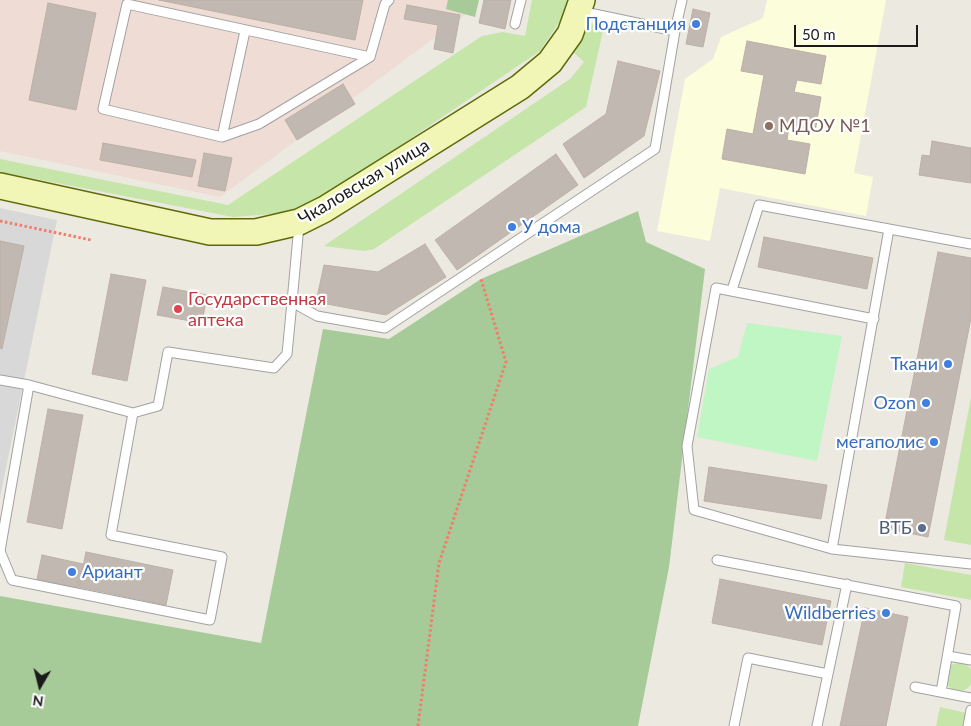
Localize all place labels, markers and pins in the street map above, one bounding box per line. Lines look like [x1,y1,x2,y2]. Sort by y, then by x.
place label: Подстанция [585,13,686,35]
marker: Подстанция [690,18,702,30]
place label: МДОУ №1 [779,115,871,137]
marker: МДОУ №1 [763,120,775,132]
place label: У дома [522,216,581,238]
marker: У дома [506,221,518,233]
place label: Государственная аптека [188,288,326,330]
marker: Государственная аптека [172,303,184,315]
place label: Ткани [891,353,938,375]
marker: Ткани [942,358,954,370]
place label: Ozon [874,392,916,414]
marker: Ozon [920,397,932,409]
place label: мегаполис [836,431,924,453]
marker: мегаполис [928,436,940,448]
place label: ВТБ [879,517,912,539]
marker: ВТБ [916,522,928,534]
place label: Ариант [82,561,143,583]
marker: Ариант [66,566,78,578]
place label: Wildberries [784,602,876,624]
marker: Wildberries [880,607,892,619]

